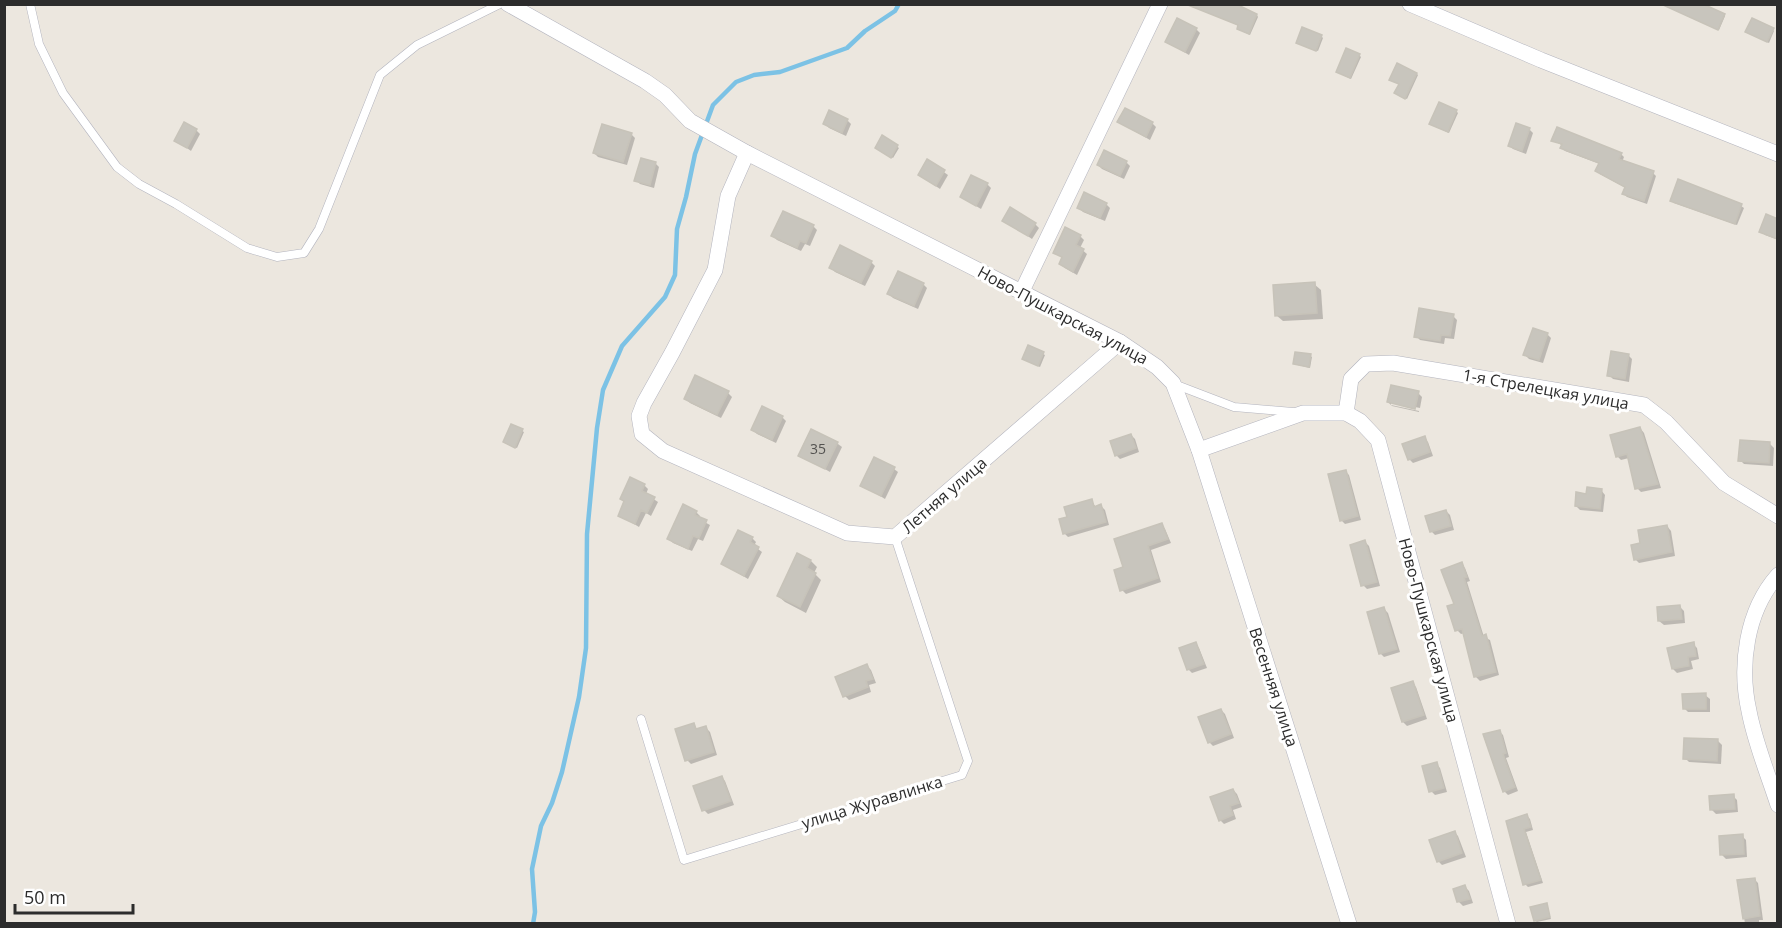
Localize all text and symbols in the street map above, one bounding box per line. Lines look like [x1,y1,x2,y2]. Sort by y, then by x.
street label: Ново-Пушкарская улица [974,261,1152,369]
street label: 1-я Стрелецкая улица [1461,364,1631,414]
house number: 35 [810,439,826,458]
street label: Летняя улица [897,452,991,538]
street label: Ново-Пушкарская улица [1394,535,1464,725]
street label: Весенняя улица [1244,624,1304,750]
street label: улица Журавлинка [799,770,945,834]
scale bar [15,877,134,915]
text: 50 m [24,885,66,909]

